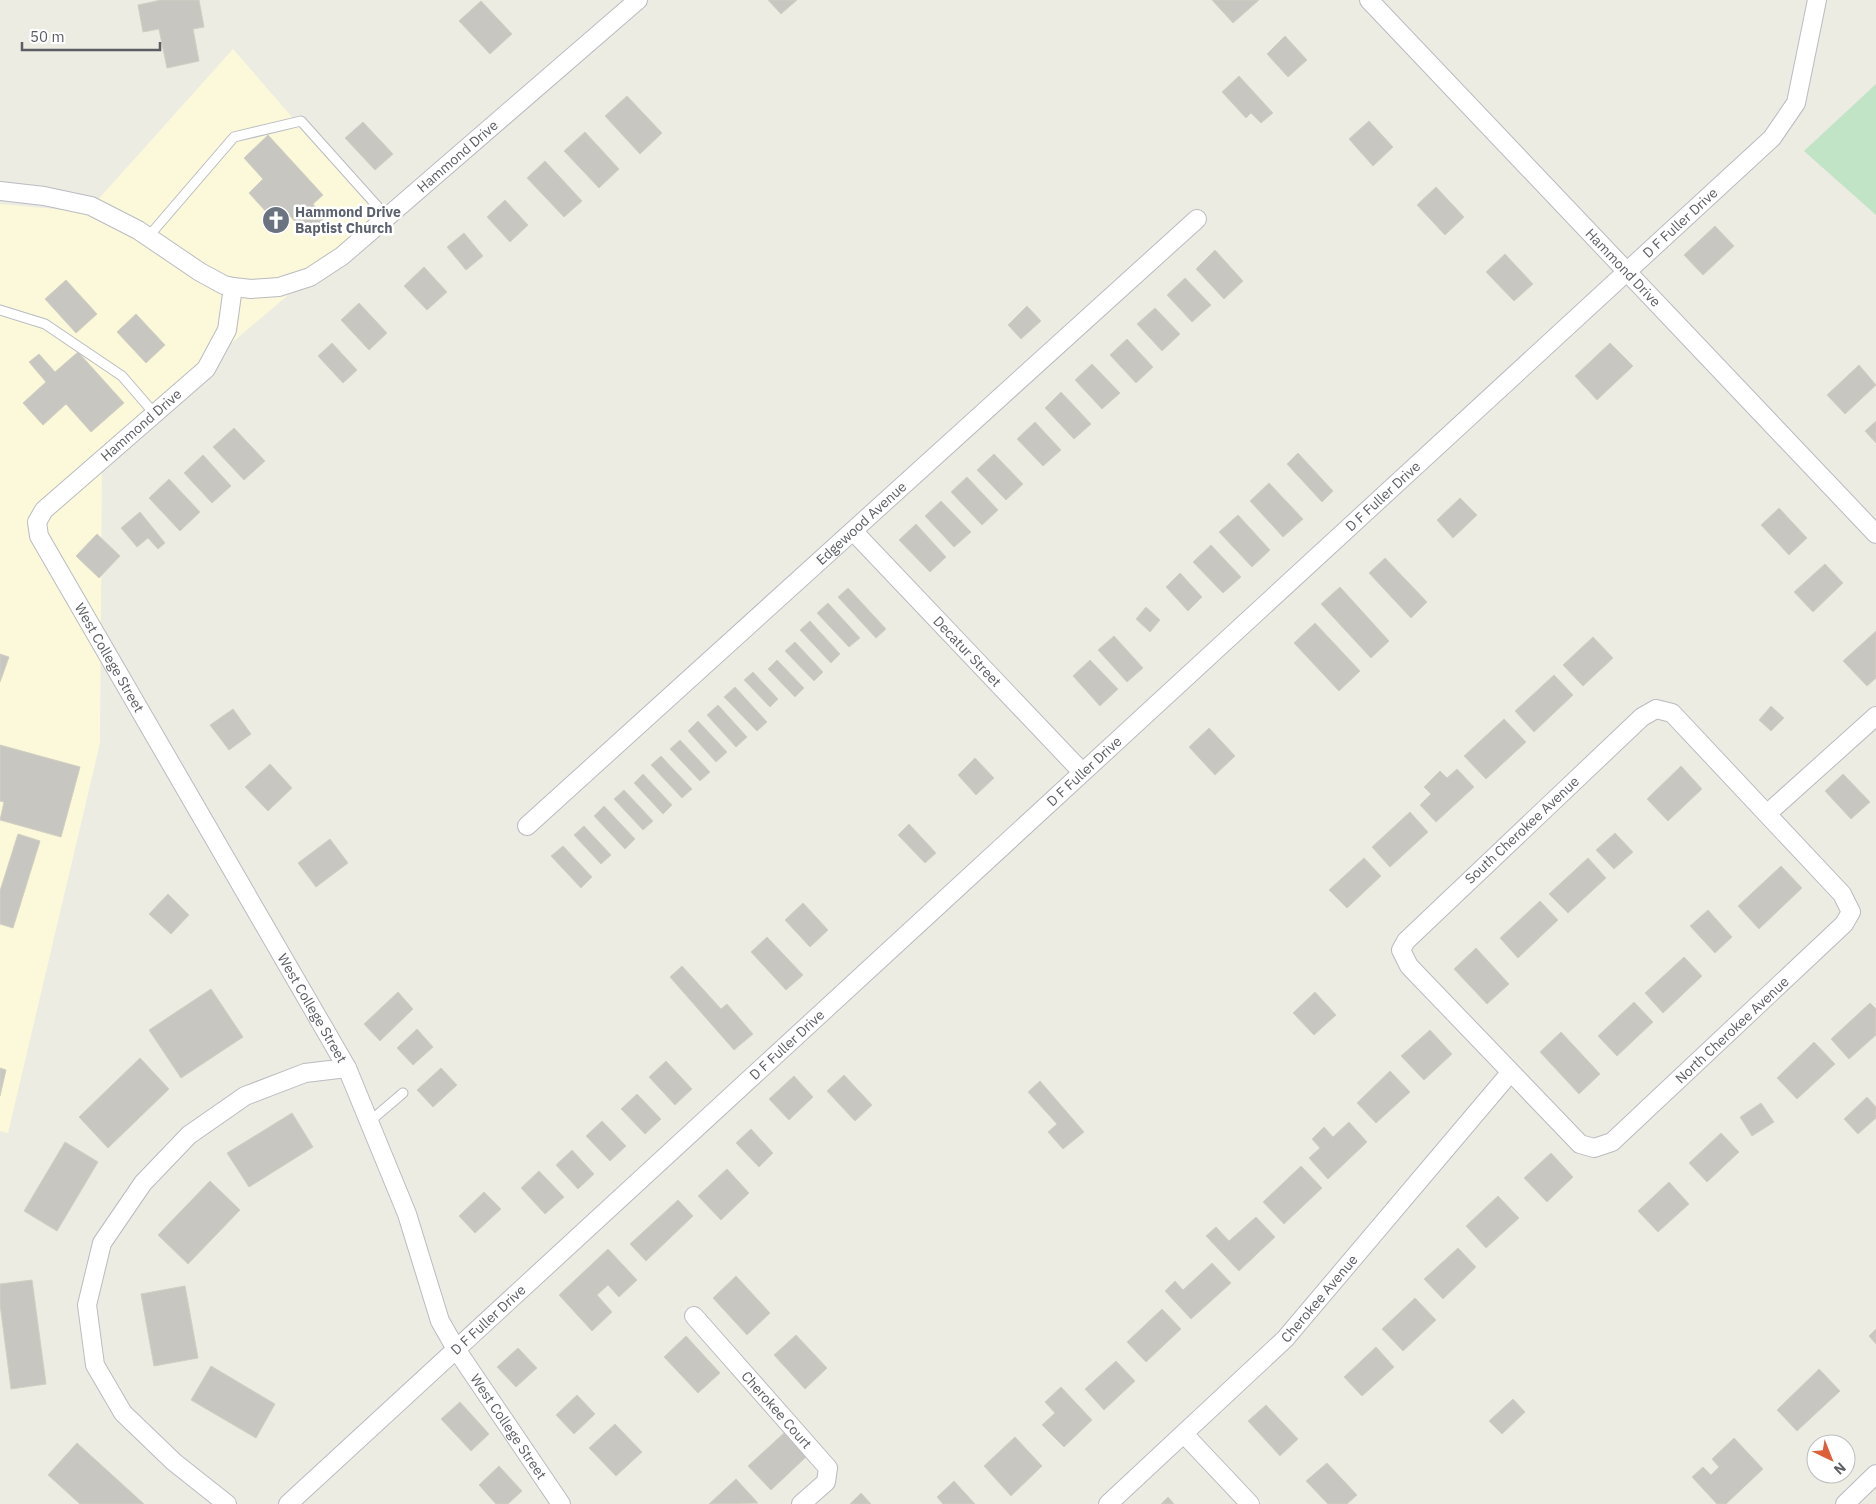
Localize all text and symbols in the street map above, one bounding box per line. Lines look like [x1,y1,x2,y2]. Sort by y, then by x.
scale bar [22,20,160,52]
text: 50 m [30,27,65,46]
street label: Hammond Drive [413,116,502,196]
street label: D F Fuller Drive [1639,183,1722,262]
place label: Hammond Drive Baptist Church [295,203,401,237]
church icon: Hammond Drive Baptist Church [261,205,291,235]
street label: Hammond Drive [1582,225,1665,311]
street label: Hammond Drive [97,385,185,465]
street label: D F Fuller Drive [1342,457,1424,535]
street label: Edgewood Avenue [812,477,910,569]
street label: West College Street [71,600,148,716]
street label: Decatur Street [929,612,1005,691]
street label: D F Fuller Drive [1043,732,1126,810]
street label: South Cherokee Avenue [1461,772,1583,888]
street label: West College Street [274,950,351,1066]
street label: North Cherokee Avenue [1671,972,1793,1087]
street label: D F Fuller Drive [746,1006,828,1084]
street label: Cherokee Avenue [1277,1251,1362,1346]
street label: D F Fuller Drive [447,1281,530,1359]
street label: Cherokee Court [738,1367,816,1452]
street label: West College Street [466,1370,551,1483]
north arrow [1806,1434,1856,1484]
text: N [1830,1458,1850,1479]

